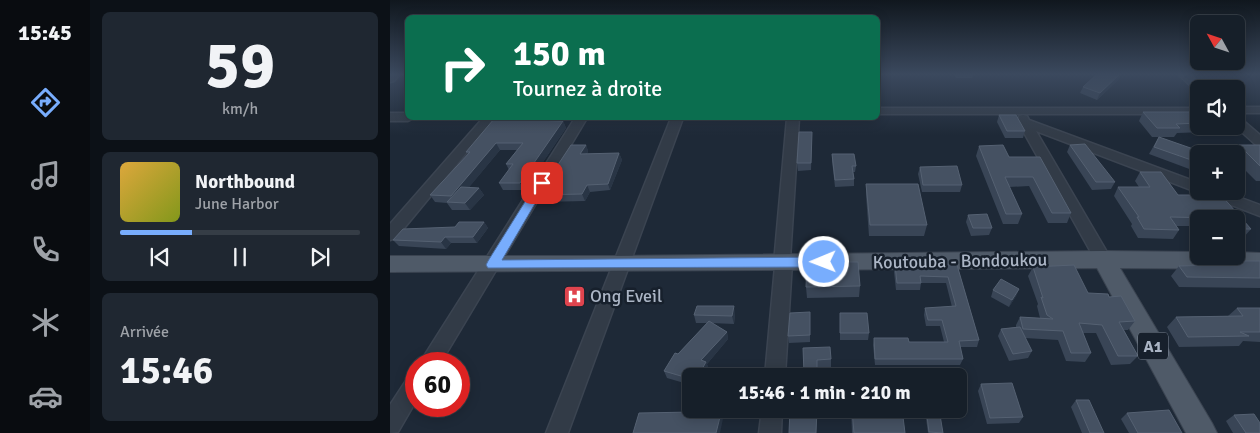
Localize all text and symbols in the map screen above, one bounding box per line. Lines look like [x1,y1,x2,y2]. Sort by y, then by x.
north arrow [1190,15,1245,70]
map controls [1190,15,1245,265]
text: 15:45 [18,19,72,46]
text: 59 [205,26,275,106]
text: 150 m [513,32,606,75]
icon: right [430,35,495,100]
text: Tournez à droite [513,75,662,102]
button: sound [1190,80,1245,135]
icon: directions [28,85,63,120]
text: km/h [222,99,258,119]
button: + [1190,145,1245,200]
icon: music [28,158,63,193]
pin [521,162,563,204]
icon: arrive [528,169,556,197]
text: Northbound [195,170,295,194]
text: June Harbor [195,194,279,214]
button: − [1190,210,1245,265]
icon: phone [28,232,63,267]
position arrow [797,235,849,287]
icon: previous [146,243,174,271]
icon: pause [226,243,254,271]
icon: next [306,243,334,271]
street label: Koutouba - Bondoukou [873,248,1047,274]
hospital icon: Ong Eveil [562,284,586,308]
place label: Ong Eveil [590,285,662,307]
icon: climate [28,305,63,340]
text: Arrivée [120,322,169,342]
road number: A1 [1138,332,1168,360]
text: 15:46 [120,347,213,394]
speed limit sign: 60 [405,352,470,417]
icon: car [28,379,63,414]
text: 15:46 · 1 min · 210 m [738,381,911,405]

